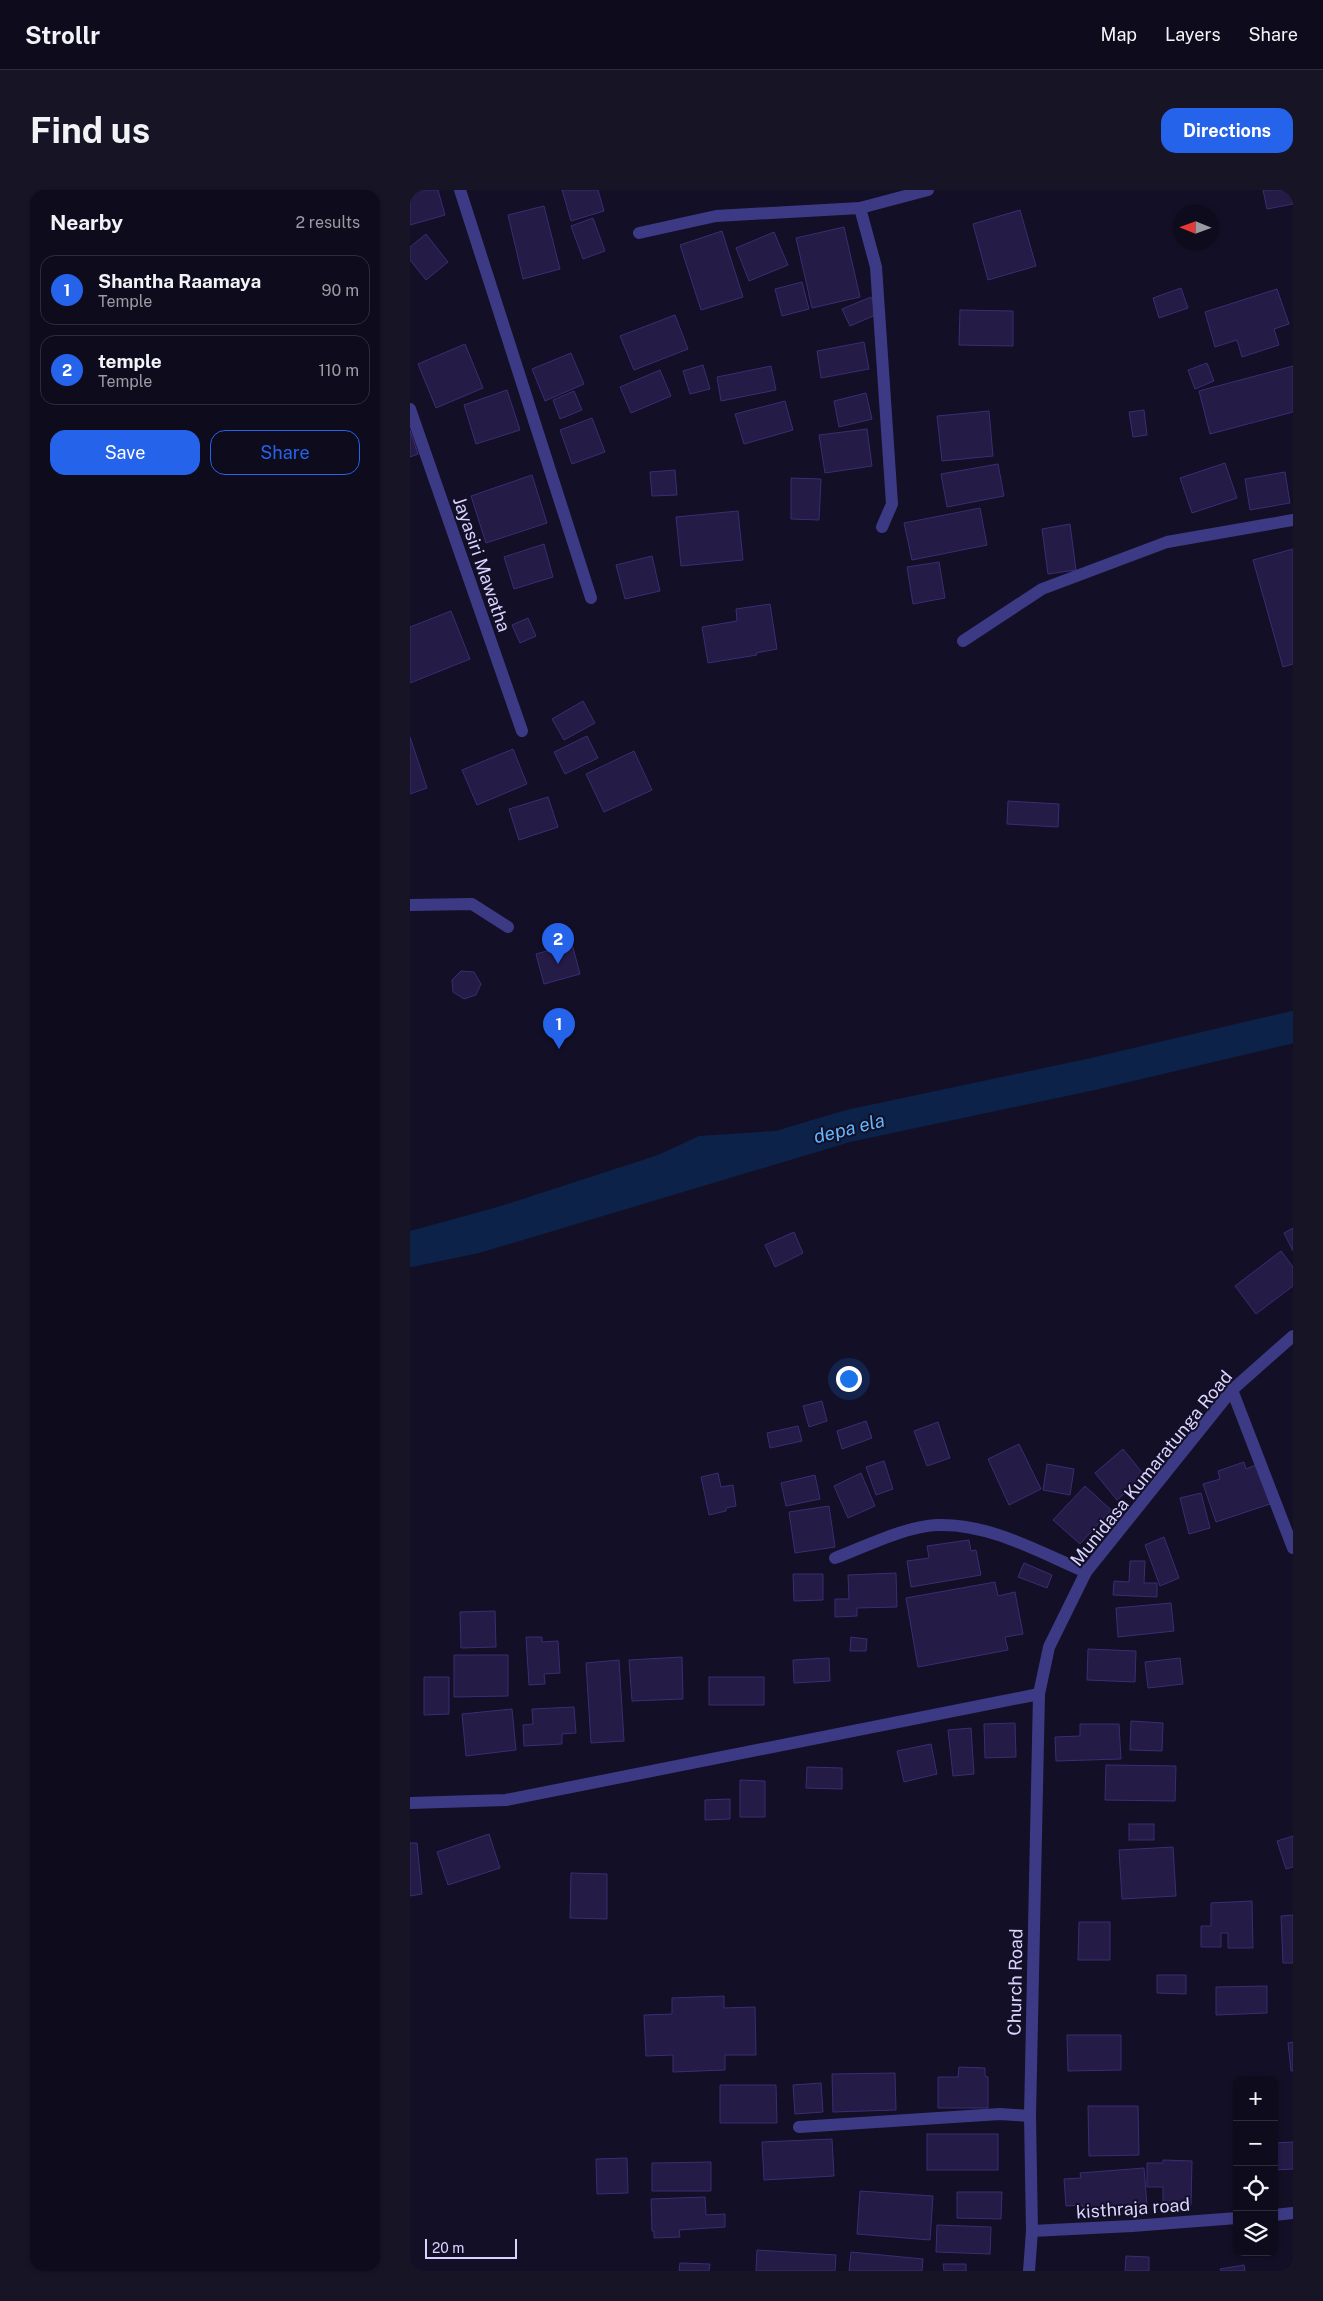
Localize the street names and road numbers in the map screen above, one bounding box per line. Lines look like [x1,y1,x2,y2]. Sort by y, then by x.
street label: Jayasiri Mawatha [449,494,515,634]
street label: Munidasa Kumaratunga Road [1066,1366,1236,1570]
street label: Church Road [1004,1928,1026,2036]
street label: kisthraja road [1075,2194,1191,2222]

